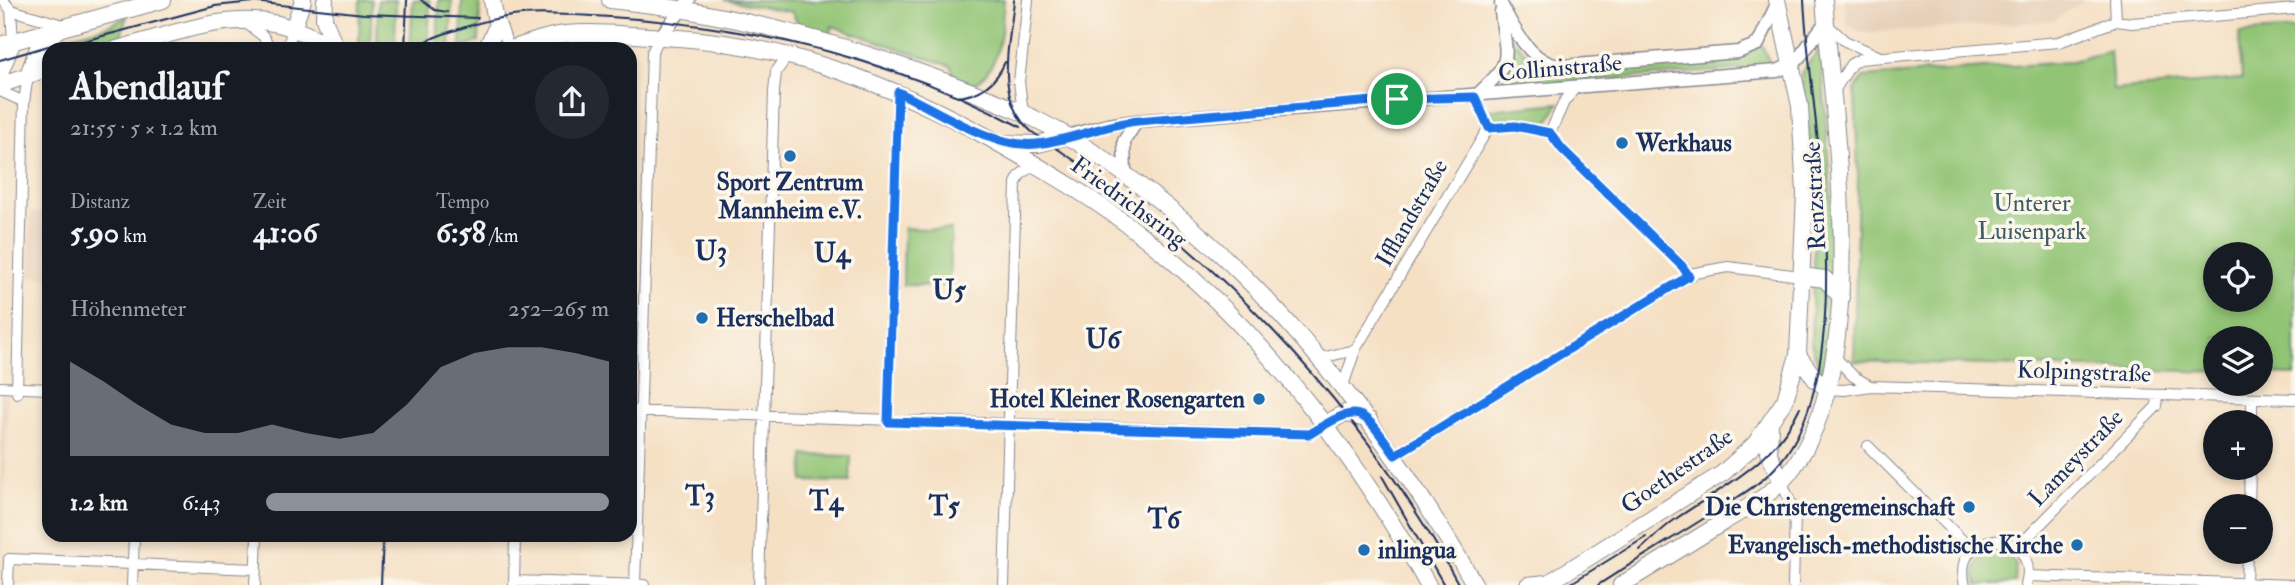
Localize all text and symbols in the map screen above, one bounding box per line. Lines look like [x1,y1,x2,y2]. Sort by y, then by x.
street label: Collinistraße [1497,47,1623,89]
text: Abendlauf [70,63,224,111]
button: share [535,65,609,139]
pin [1367,69,1427,129]
icon: arrive [1378,80,1416,118]
text: 21:55 · 5 × 1.2 km [70,113,218,142]
place label: Werkhaus [1635,128,1732,159]
marker: Werkhaus [1614,135,1630,151]
street label: Renzstraße [1797,141,1833,251]
marker: Sport Zentrum Mannheim e.V. [782,148,798,164]
street label: Friedrichsring [1065,149,1194,255]
street label: Ifflandstraße [1369,154,1455,272]
place label: Sport Zentrum Mannheim e.V. [717,167,864,226]
park label: Unterer Luisenpark [1977,188,2087,247]
text: Distanz [70,190,130,214]
text: Zeit [253,190,286,214]
text: Tempo [436,190,489,214]
text: 5.90 [70,214,119,251]
text: 41:06 [253,214,318,251]
text: 6:58 [436,214,486,251]
text: km [119,224,147,248]
text: /km [486,224,519,248]
district label: U3 [695,236,727,268]
district label: U4 [814,238,852,270]
map controls [2203,242,2273,564]
button: locate [2203,242,2273,312]
district label: U5 [932,275,966,307]
text: Höhenmeter [70,294,186,323]
text: 252–265 m [508,294,609,323]
place label: Herschelbad [716,303,835,334]
marker: Herschelbad [694,310,710,326]
district label: U6 [1086,324,1122,356]
button: layers [2203,326,2273,396]
street label: Kolpingstraße [2016,354,2152,390]
place label: Hotel Kleiner Rosengarten [990,384,1246,415]
marker: Hotel Kleiner Rosengarten [1251,391,1267,407]
street label: Lameystraße [2022,403,2130,513]
button: + [2203,410,2273,480]
street label: Goethestraße [1615,421,1739,521]
district label: T3 [684,481,715,513]
district label: T4 [808,486,845,518]
text: 1.2 km [70,488,128,517]
text: 6:43 [182,488,221,517]
district label: T5 [928,491,960,523]
place label: Die Christengemeinschaft [1705,492,1955,523]
button: − [2203,494,2273,564]
marker: Die Christengemeinschaft [1961,499,1977,515]
district label: T6 [1147,504,1182,536]
place label: Evangelisch-methodistische Kirche [1728,530,2063,561]
place label: inlingua [1377,535,1457,566]
marker: Evangelisch-methodistische Kirche [2069,537,2085,553]
marker: inlingua [1356,542,1372,558]

